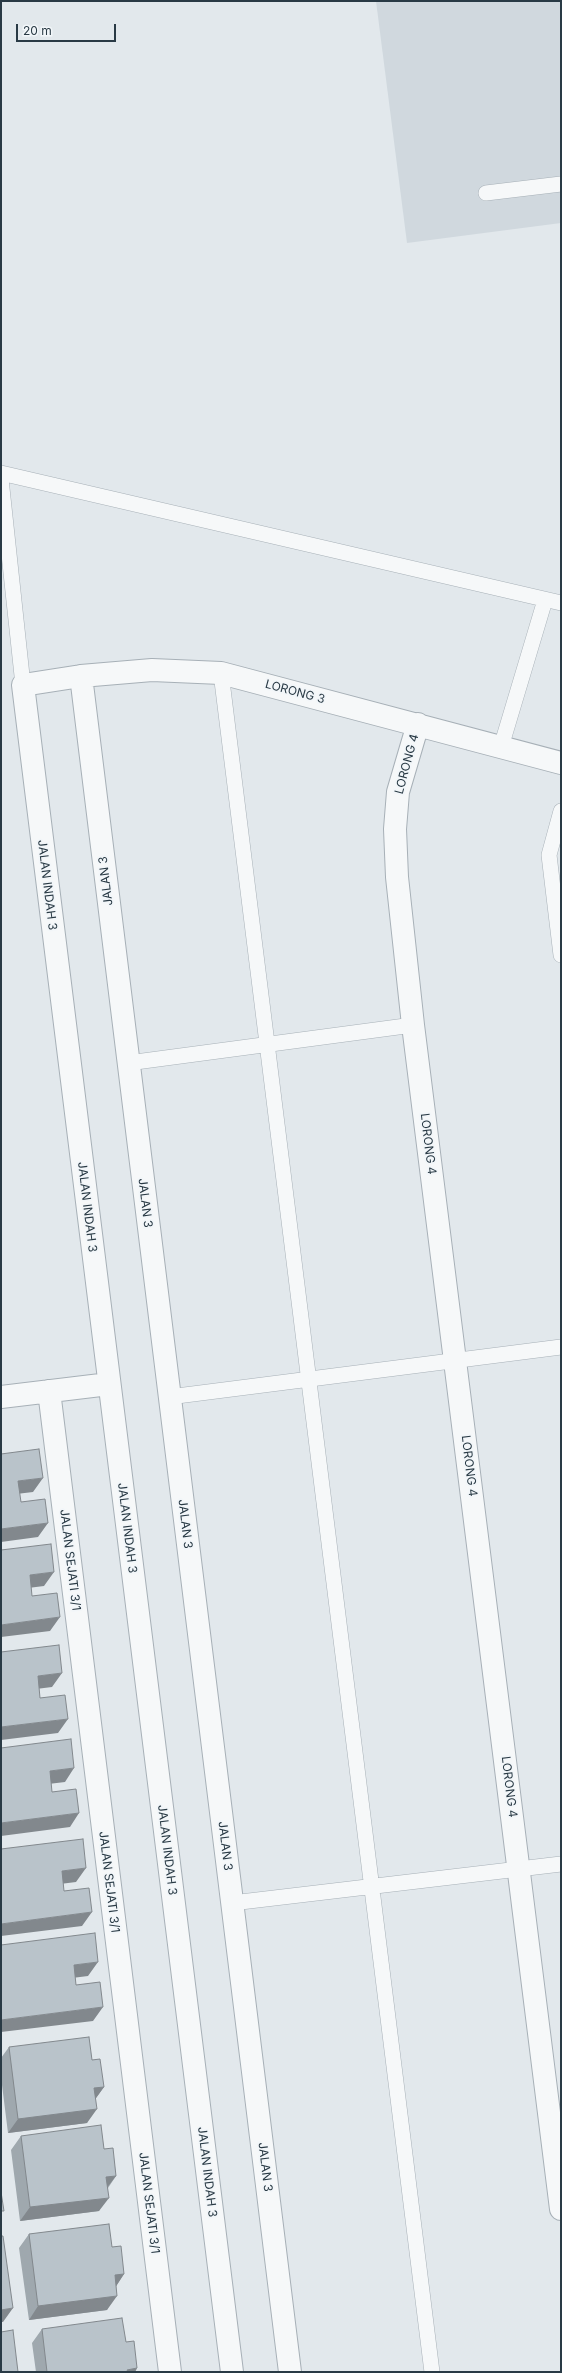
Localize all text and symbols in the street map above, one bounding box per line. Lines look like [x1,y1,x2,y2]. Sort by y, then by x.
scale bar [18,16,118,42]
text: 20 m [23,23,52,38]
street label: LORONG 3 [264,677,326,707]
street label: LORONG 4 [392,732,422,796]
street label: JALAN INDAH 3 [34,839,60,931]
street label: JALAN 3 [96,855,116,907]
street label: LORONG 4 [417,1113,439,1175]
street label: JALAN INDAH 3 [74,1161,100,1253]
street label: JALAN 3 [135,1177,155,1229]
street label: LORONG 4 [458,1435,480,1497]
street label: JALAN INDAH 3 [114,1482,140,1574]
street label: JALAN 3 [175,1498,195,1550]
street label: JALAN SEJATI 3/1 [57,1508,83,1612]
street label: LORONG 4 [498,1756,520,1818]
street label: JALAN INDAH 3 [154,1804,180,1896]
street label: JALAN 3 [215,1820,235,1872]
street label: JALAN SEJATI 3/1 [96,1830,122,1934]
street label: JALAN INDAH 3 [194,2126,220,2218]
street label: JALAN 3 [255,2141,275,2193]
street label: JALAN SEJATI 3/1 [136,2151,162,2255]

